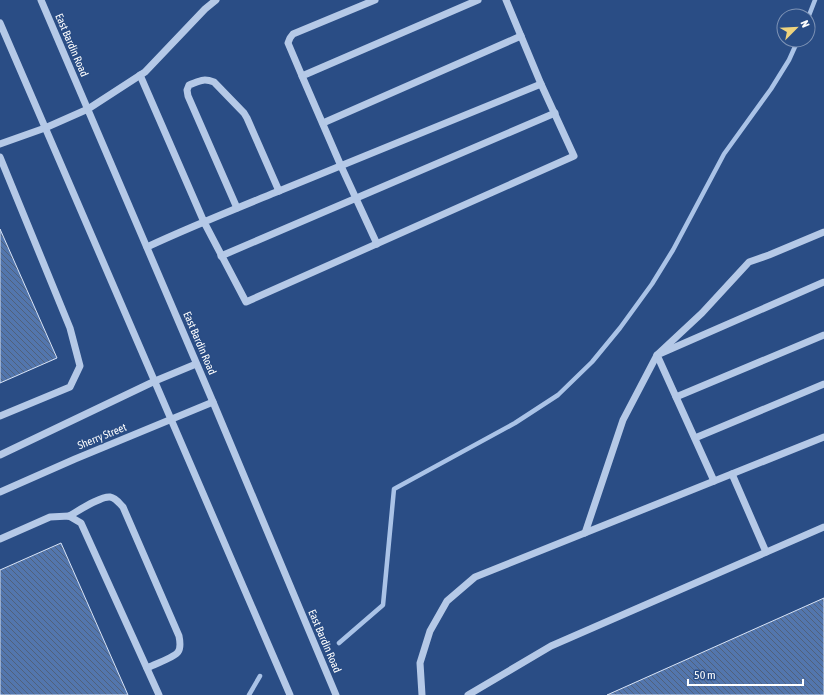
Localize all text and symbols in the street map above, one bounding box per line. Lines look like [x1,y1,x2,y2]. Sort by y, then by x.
north arrow [776,8,816,48]
street label: East Bardin Road [53,12,91,78]
text: N [798,19,812,29]
street label: East Bardin Road [181,310,219,376]
street label: Sherry Street [76,421,128,451]
street label: East Bardin Road [306,608,344,674]
scale bar [688,661,803,687]
text: 50 m [694,668,716,682]

